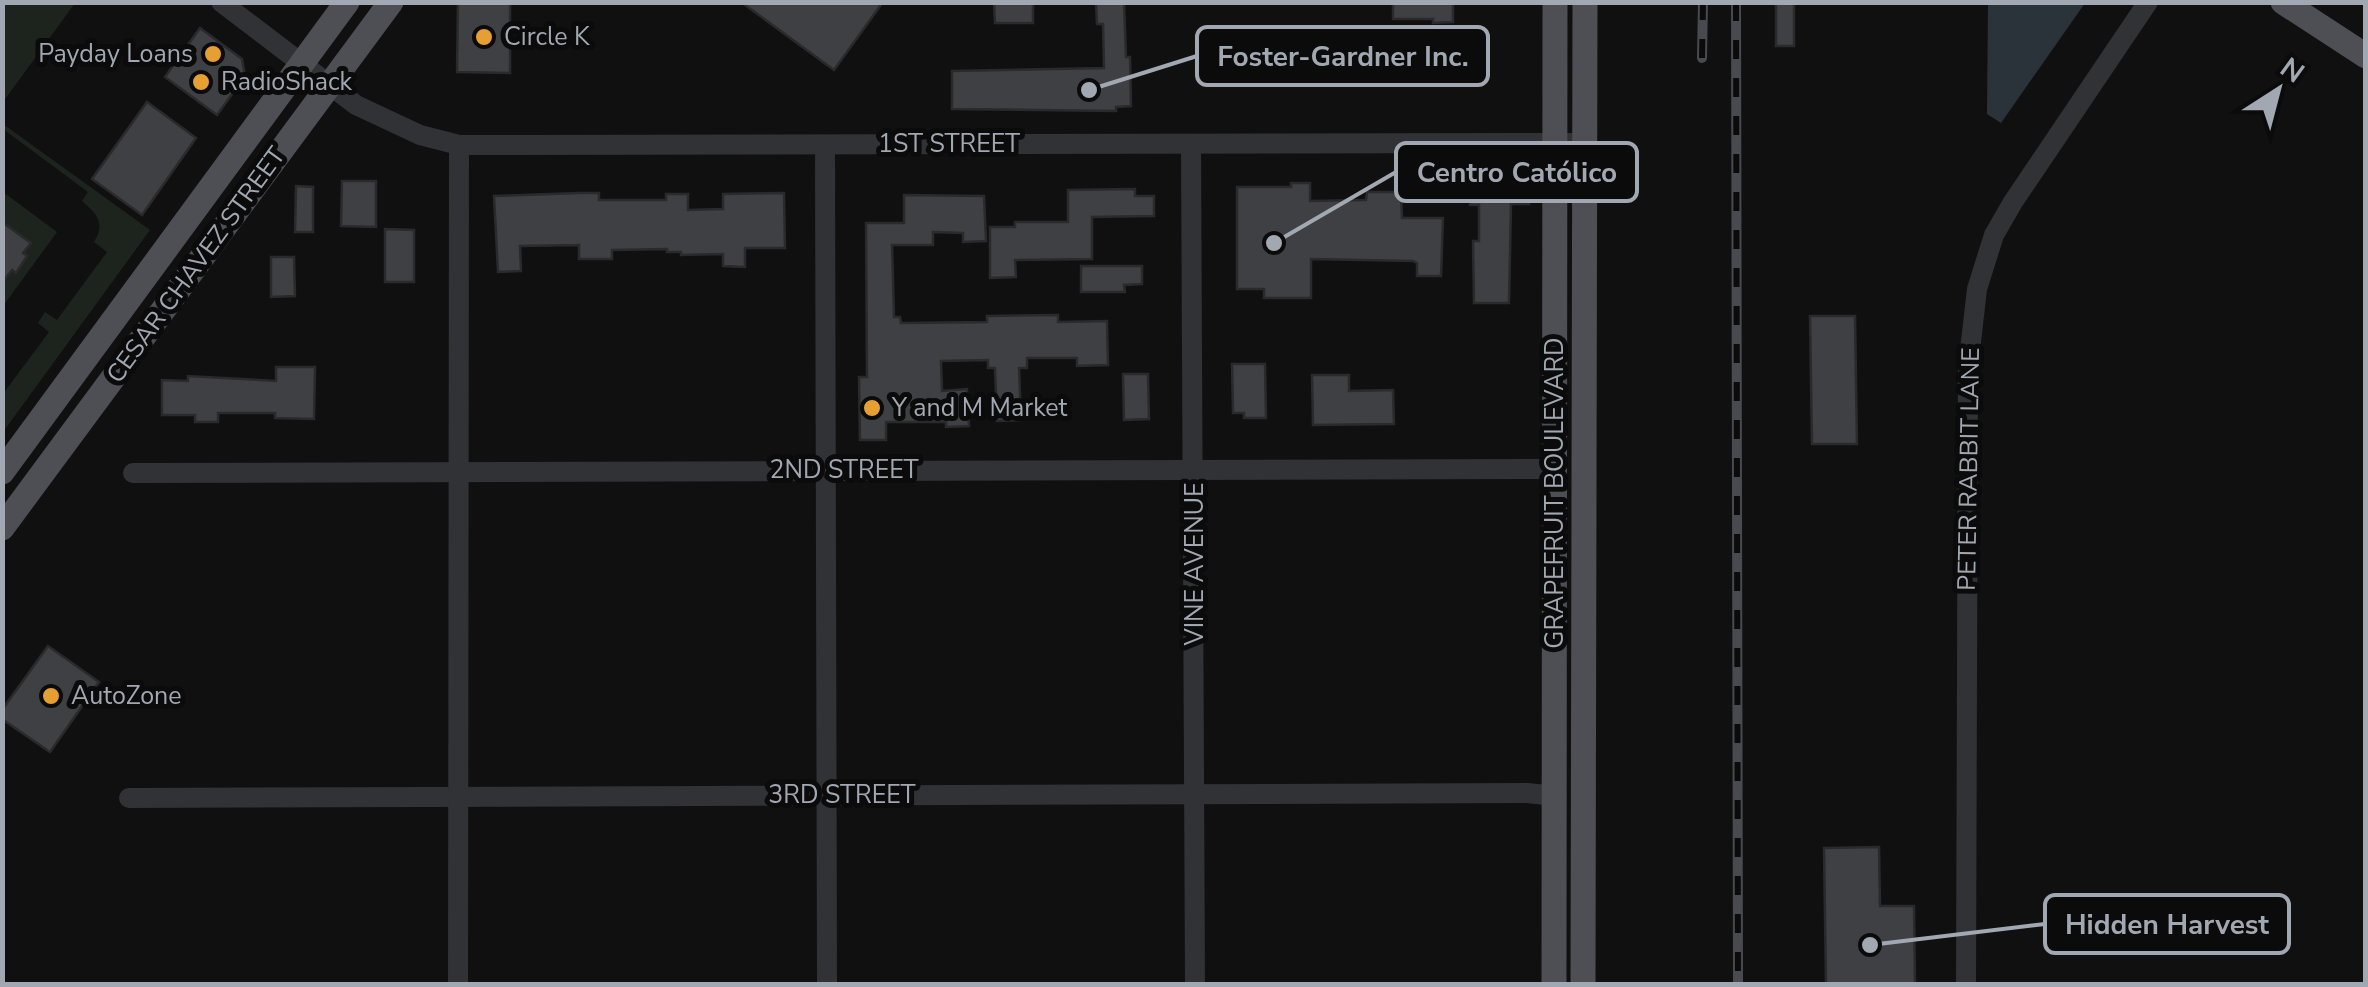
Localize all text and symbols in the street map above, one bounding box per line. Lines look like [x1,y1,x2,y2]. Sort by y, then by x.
place label: Circle K [504,20,590,54]
marker: Circle K [473,26,495,48]
callout: Foster-Gardner Inc. [1197,27,1488,85]
place label: Payday Loans [38,37,193,71]
text: Foster-Gardner Inc. [1217,38,1469,76]
north arrow [2228,40,2328,140]
marker: Payday Loans [202,43,224,65]
text: N [2272,49,2312,92]
place label: RadioShack [221,65,353,99]
marker: RadioShack [190,71,212,93]
street label: 1ST STREET [878,127,1020,161]
street label: CESAR CHAVEZ STREET [99,140,293,390]
callout: Centro Católico [1396,143,1637,201]
text: Centro Católico [1417,154,1617,192]
street label: GRAPEFRUIT BOULEVARD [1538,337,1572,649]
street label: PETER RABBIT LANE [1950,347,1988,591]
place label: Y and M Market [891,391,1068,425]
marker: Y and M Market [861,397,883,419]
street label: 2ND STREET [769,453,919,487]
street label: VINE AVENUE [1178,482,1212,647]
place label: AutoZone [71,679,182,713]
marker: AutoZone [40,685,62,707]
street label: 3RD STREET [768,778,916,812]
callout: Hidden Harvest [2045,895,2289,953]
text: Hidden Harvest [2065,906,2269,944]

